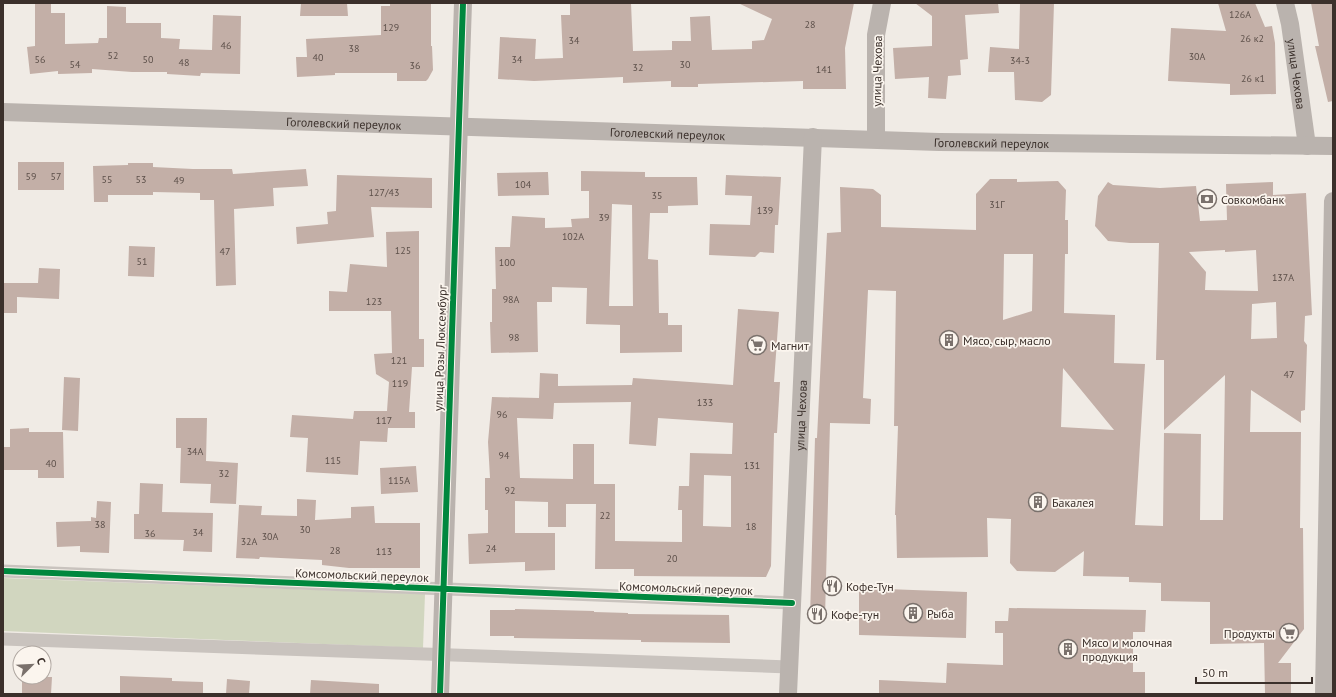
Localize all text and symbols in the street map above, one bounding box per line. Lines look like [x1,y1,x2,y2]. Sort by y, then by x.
house number: 126А [1229,8,1251,21]
house number: 28 [805,18,815,31]
house number: 129 [383,21,399,34]
house number: 26 к2 [1240,32,1264,45]
house number: 34 [569,34,580,47]
street label: улица Чехова [869,35,885,107]
street label: улица Чехова [1285,38,1309,110]
house number: 46 [221,39,231,52]
house number: 38 [349,42,359,55]
house number: 52 [108,49,118,62]
house number: 30А [1189,50,1206,63]
house number: 40 [313,51,324,64]
house number: 56 [35,53,45,66]
house number: 50 [143,53,154,66]
house number: 34 [512,53,523,66]
house number: 34-3 [1010,54,1030,67]
house number: 48 [179,56,189,69]
house number: 54 [70,58,81,71]
house number: 30 [680,58,691,71]
house number: 36 [410,59,420,72]
house number: 32 [633,61,643,74]
house number: 141 [816,63,832,76]
house number: 26 к1 [1241,72,1265,85]
street label: Гоголевский переулок [286,114,402,132]
street label: Гоголевский переулок [610,124,726,143]
street label: Гоголевский переулок [934,134,1050,151]
house number: 59 [26,170,36,183]
house number: 57 [51,170,61,183]
house number: 55 [102,173,112,186]
house number: 53 [136,173,146,186]
house number: 49 [174,174,184,187]
house number: 104 [515,178,532,191]
house number: 127/43 [369,186,399,199]
bank icon: Совкомбанк [1196,188,1218,210]
house number: 35 [652,189,662,202]
place label: Совкомбанк [1221,192,1284,207]
house number: 31Г [989,198,1005,211]
house number: 139 [757,204,773,217]
house number: 39 [599,211,609,224]
house number: 102А [562,230,584,243]
house number: 125 [395,244,411,257]
house number: 47 [220,245,230,258]
house number: 51 [137,255,147,268]
house number: 100 [499,256,516,269]
house number: 137А [1272,271,1294,284]
street label: улица Розы Люксембург [430,284,450,411]
house number: 98А [503,293,520,306]
house number: 123 [366,295,382,308]
building icon: Мясо, сыр, масло [938,329,960,351]
house number: 98 [509,331,519,344]
place label: Мясо, сыр, масло [963,333,1051,348]
supermarket icon: Магнит [746,334,768,356]
place label: Магнит [771,338,809,353]
house number: 121 [391,354,407,367]
house number: 47 [1284,368,1294,381]
house number: 119 [392,377,408,390]
street label: улица Чехова [791,379,810,451]
house number: 133 [697,396,713,409]
house number: 96 [497,408,507,421]
house number: 117 [376,414,392,427]
house number: 34А [187,445,204,458]
house number: 94 [499,449,510,462]
house number: 115 [325,454,341,467]
house number: 40 [46,457,57,470]
house number: 131 [744,459,760,472]
house number: 32 [219,467,229,480]
house number: 115А [388,474,410,487]
house number: 92 [505,484,515,497]
building icon: Бакалея [1027,491,1049,513]
place label: Бакалея [1052,495,1094,510]
house number: 22 [600,509,610,522]
house number: 38 [95,518,105,531]
house number: 18 [746,520,756,533]
house number: 30 [300,523,311,536]
house number: 34 [193,526,204,539]
house number: 36 [145,527,155,540]
house number: 30А [262,530,279,543]
house number: 32А [241,535,258,548]
house number: 24 [486,542,497,555]
house number: 28 [330,544,340,557]
house number: 113 [376,545,392,558]
house number: 20 [667,552,678,565]
street label: Комсомольский переулок [295,565,429,585]
restaurant icon: Кофе-Тун [821,575,843,597]
street label: Комсомольский переулок [619,578,753,598]
place label: Кофе-Тун [846,579,894,594]
building icon: Рыба [902,602,924,624]
restaurant icon: Кофе-тун [806,603,828,625]
place label: Рыба [927,606,954,621]
place label: Кофе-тун [831,607,879,622]
supermarket icon: Продукты [1278,622,1300,644]
place label: Продукты [1224,626,1275,641]
place label: Мясо и молочная продукция [1082,635,1172,664]
building icon: Мясо и молочная продукция [1057,638,1079,660]
north arrow [12,645,52,685]
text: С [33,655,49,667]
scale bar [1196,659,1312,685]
text: 50 m [1202,665,1228,680]

